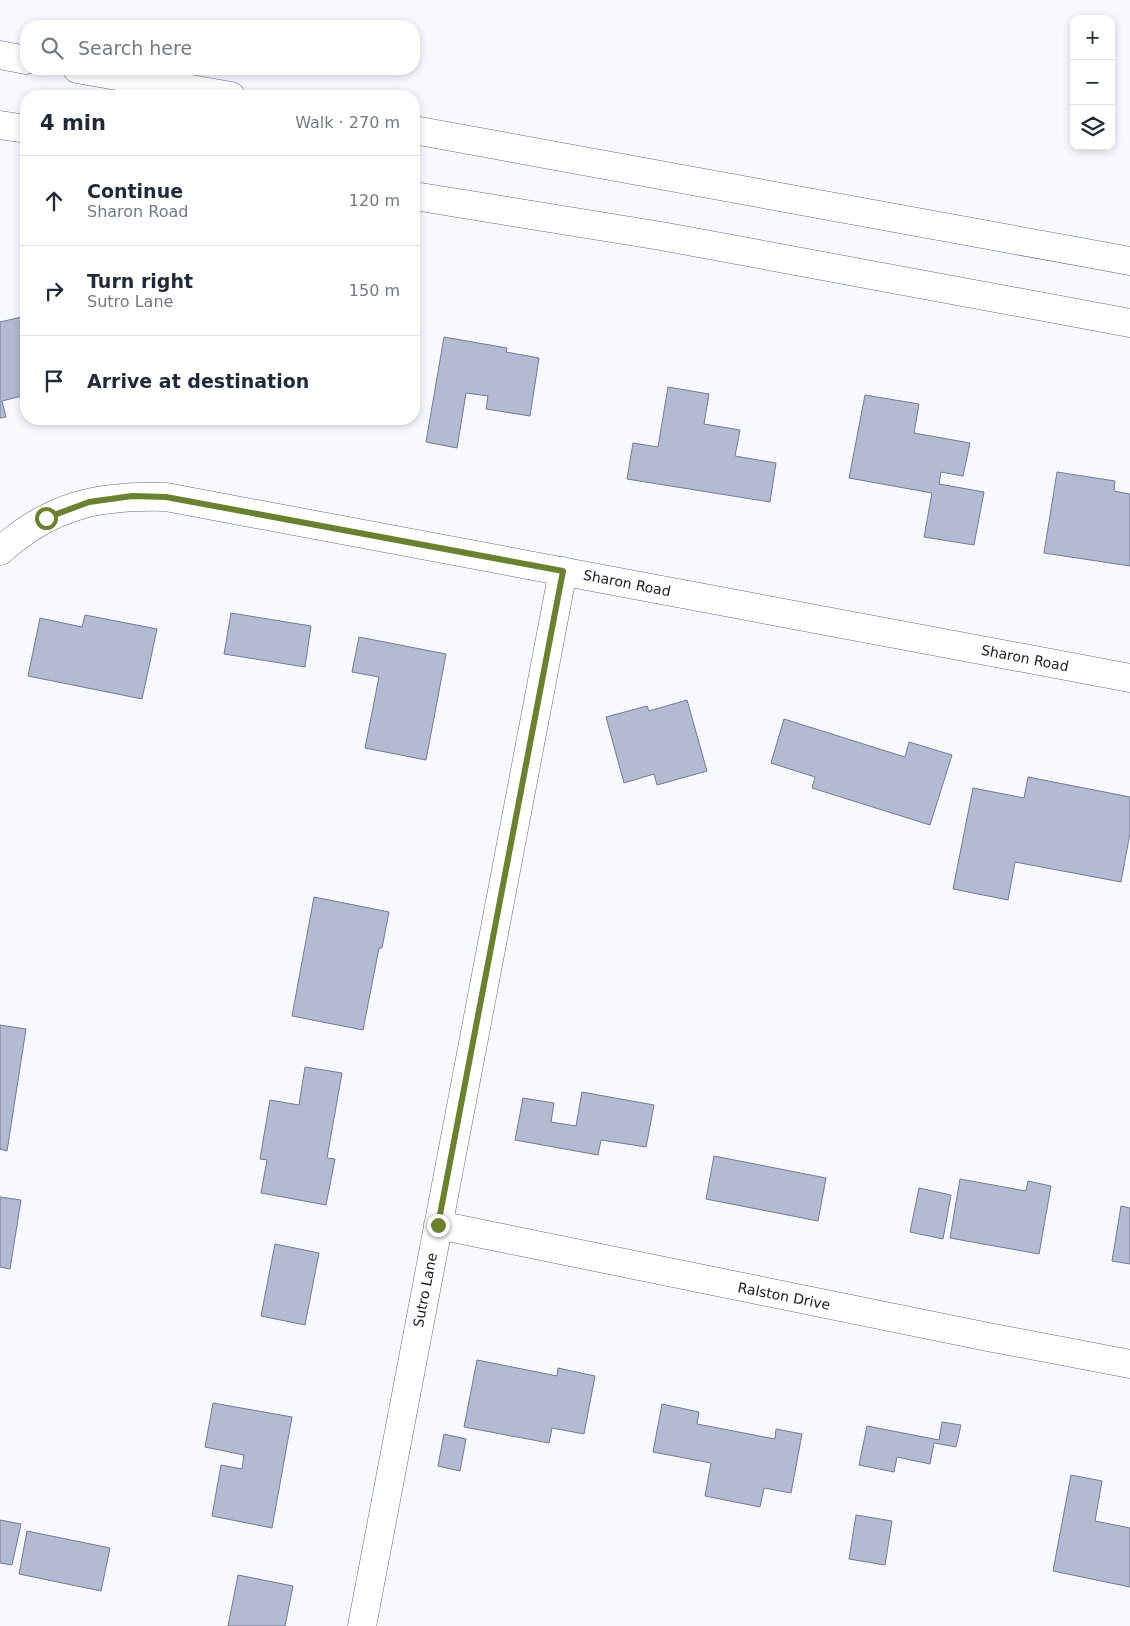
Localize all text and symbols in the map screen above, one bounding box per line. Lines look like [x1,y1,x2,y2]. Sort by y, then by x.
map controls [1070,15,1115,150]
button: + [1070,15,1115,60]
search box [20,20,420,75]
icon: search [38,34,66,62]
text: Search here [78,37,192,59]
button: − [1070,60,1115,105]
button: layers [1070,105,1115,150]
text: 4 min [40,111,106,135]
text: Walk · 270 m [295,113,400,132]
text: Continue [87,180,183,202]
icon: ahead [40,187,68,215]
text: 120 m [349,191,400,210]
text: Sharon Road [87,202,189,221]
text: Turn right [87,270,193,292]
icon: right [40,277,68,305]
text: 150 m [349,281,400,300]
text: Sutro Lane [87,292,173,311]
icon: arrive [40,367,68,395]
text: Arrive at destination [87,370,309,392]
route start [35,507,58,530]
street label: Sharon Road [582,567,672,599]
street label: Sharon Road [980,642,1070,674]
route end [427,1214,450,1237]
street label: Sutro Lane [410,1251,440,1329]
street label: Ralston Drive [736,1279,832,1313]

